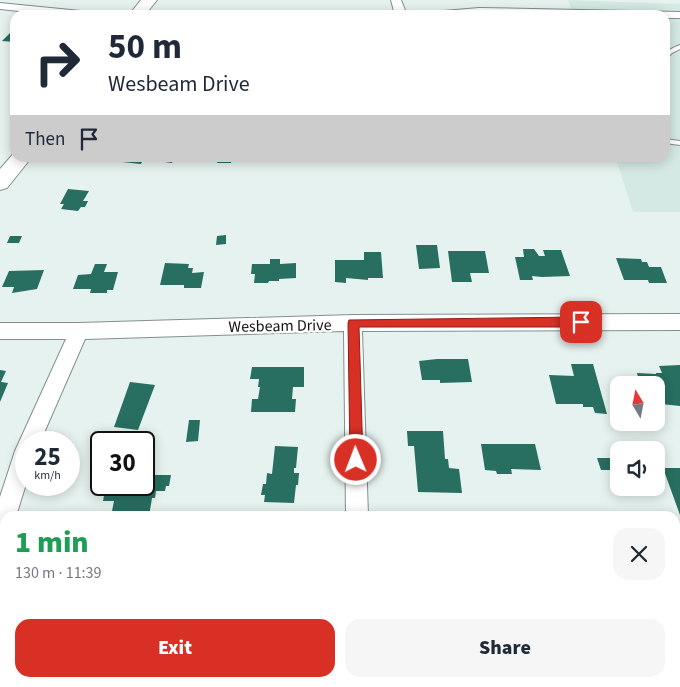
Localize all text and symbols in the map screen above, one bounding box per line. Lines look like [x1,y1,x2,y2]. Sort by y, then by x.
text: 50 m [108,22,182,72]
icon: right [25,30,90,95]
text: Wesbeam Drive [108,68,250,100]
icon: arrive [75,125,103,153]
text: Then [25,126,65,153]
pin [560,301,602,343]
icon: arrive [567,308,595,336]
street label: Wesbeam Drive [228,314,332,338]
north arrow [610,376,665,431]
map controls [610,376,665,496]
speed limit sign: 30 [90,431,155,496]
position arrow [329,433,381,485]
text: 25 [34,439,61,475]
button: sound [610,441,665,496]
text: km/h [34,467,61,484]
text: 1 min [15,521,89,564]
button: close [613,528,665,580]
text: 130 m · 11:39 [15,562,102,584]
button: Exit [15,619,335,677]
button: Share [345,619,665,677]

